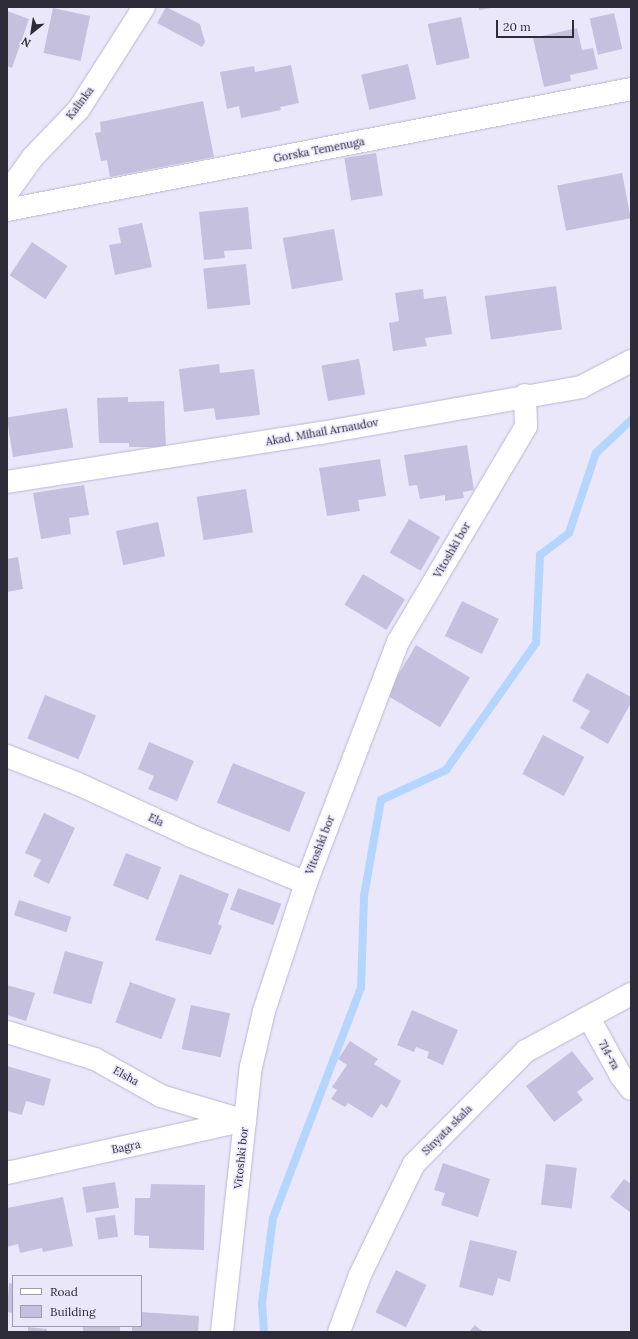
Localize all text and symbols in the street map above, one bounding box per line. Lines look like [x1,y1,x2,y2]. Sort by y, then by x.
north arrow [12,12,52,52]
scale bar [498,12,576,38]
text: 20 m [503,19,531,34]
text: N [19,34,33,51]
street label: Kalinka [63,84,97,122]
street label: Gorska Temenuga [272,135,366,165]
street label: Akad. Mihail Arnaudov [265,416,379,448]
street label: Vitoshki bor [431,520,473,580]
street label: Ela [146,811,166,829]
street label: Vitoshki bor [303,814,337,876]
street label: 714-та [596,1038,622,1072]
street label: Elsha [111,1064,141,1088]
street label: Sinyata skala [419,1102,475,1158]
street label: Vitoshki bor [231,1126,251,1190]
street label: Bagra [110,1138,142,1156]
legend [12,1275,142,1327]
text: Road [50,1284,78,1299]
text: Building [50,1304,96,1319]

